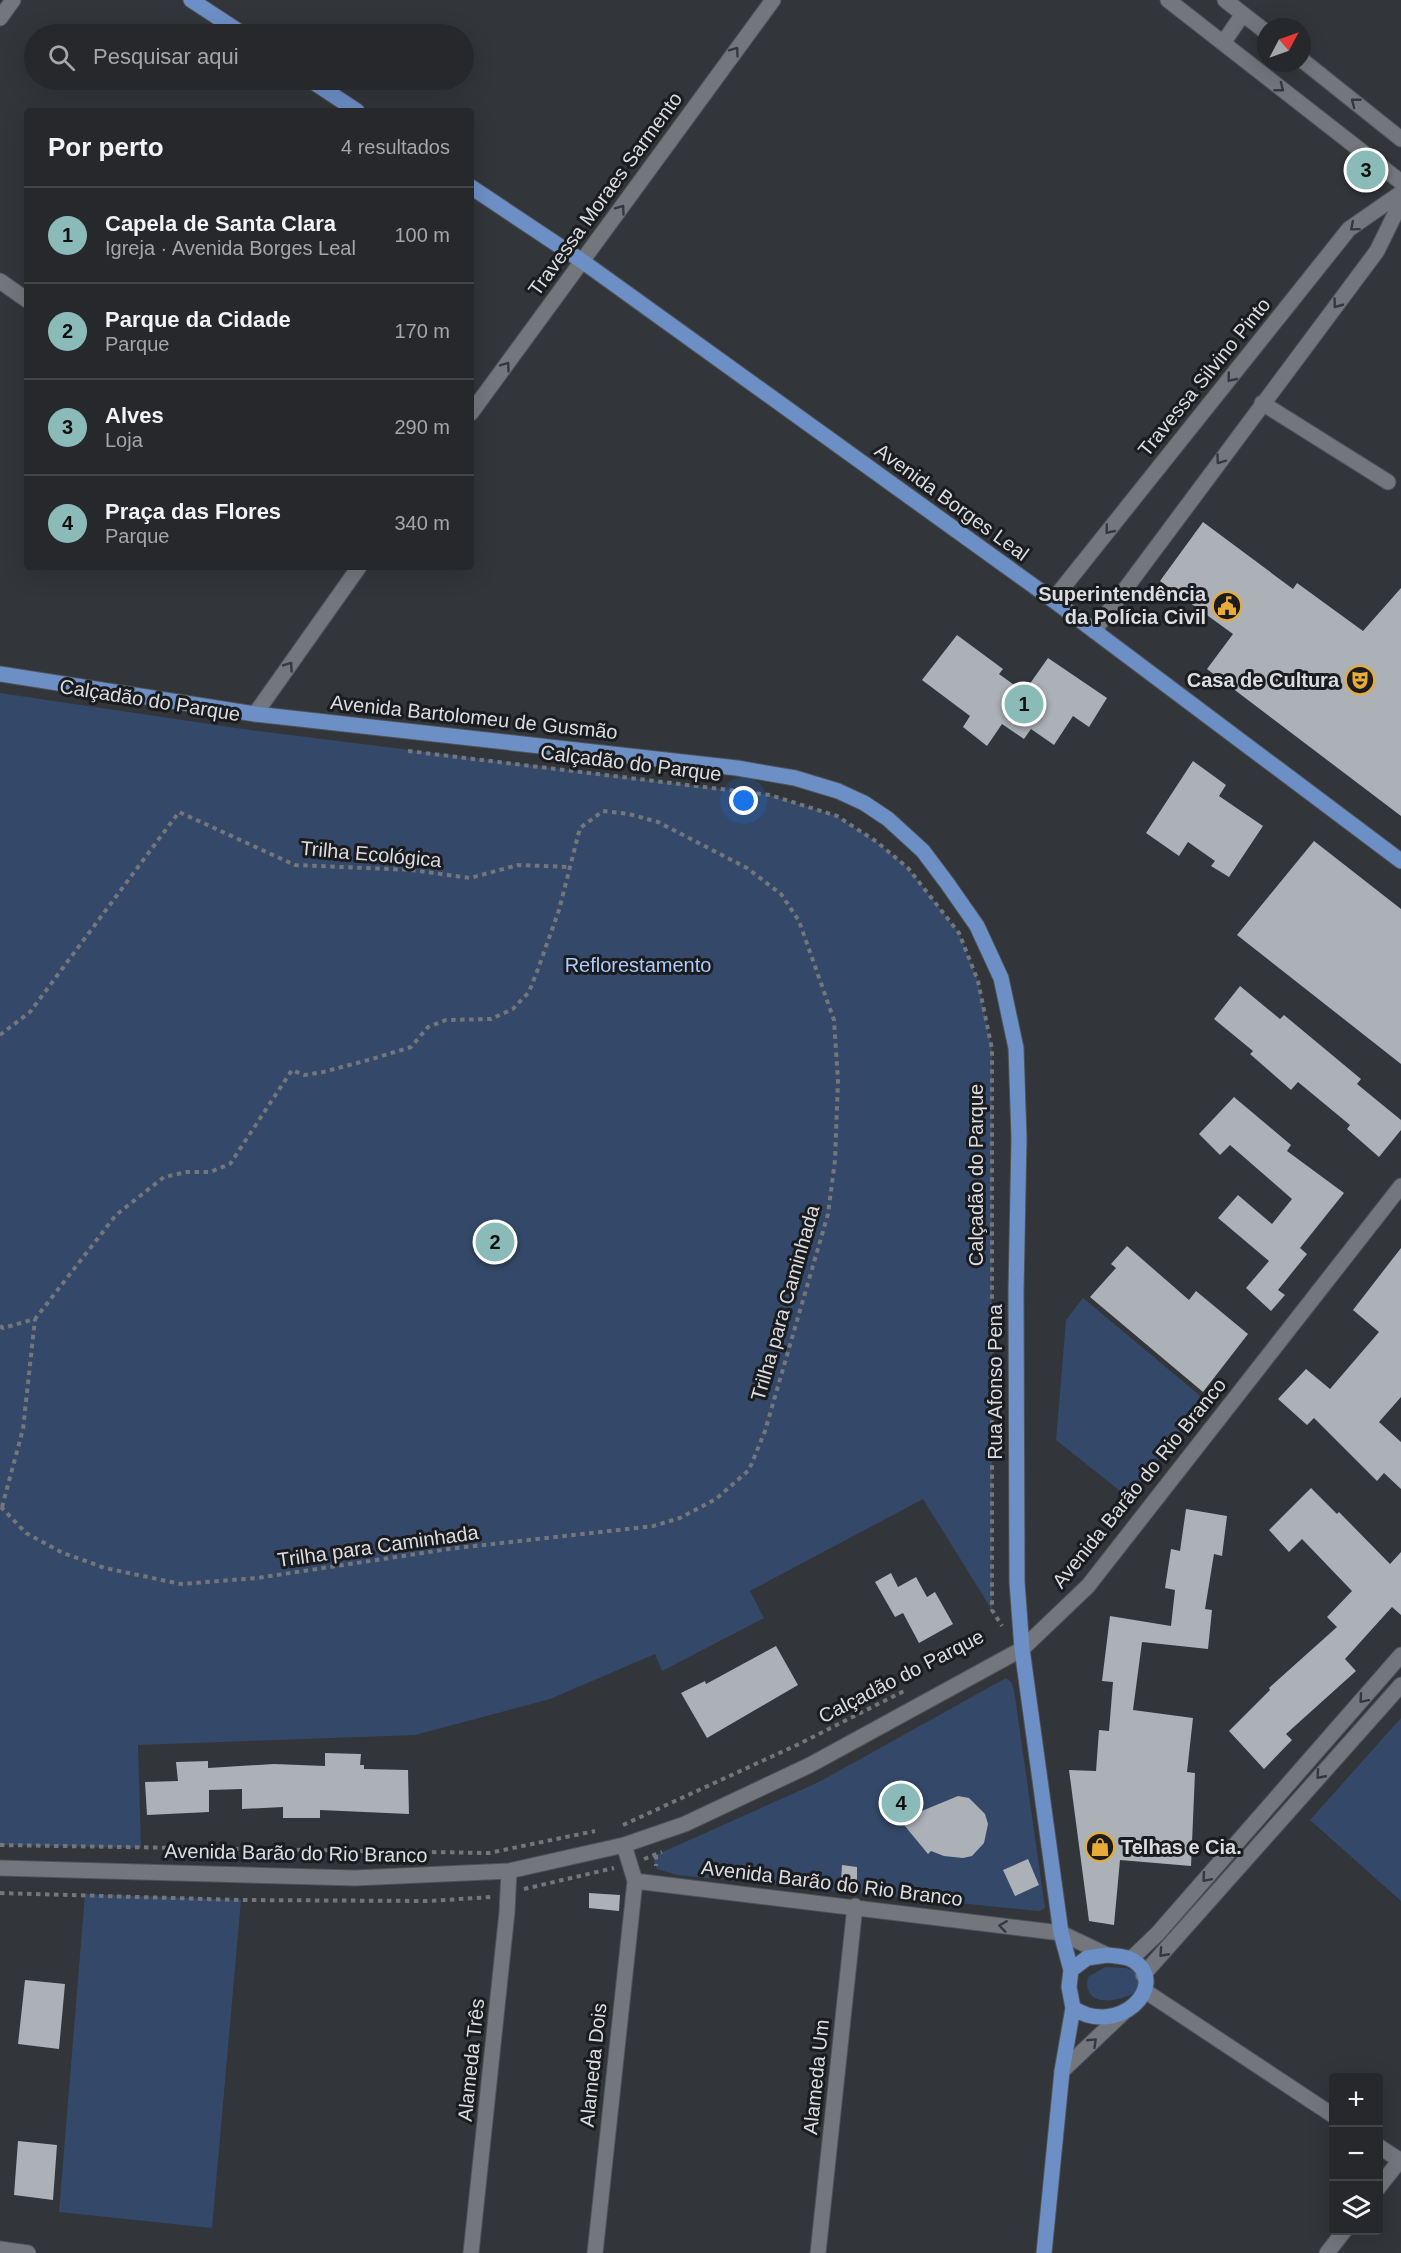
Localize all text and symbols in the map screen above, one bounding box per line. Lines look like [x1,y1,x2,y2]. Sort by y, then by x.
north arrow [1257,18,1311,72]
search box [24,24,474,90]
icon: search [45,41,78,74]
text: Pesquisar aqui [93,44,239,69]
one-way arrow [728,46,739,57]
one-way arrow [1273,80,1284,91]
street label: Travessa Moraes Sarmento [524,88,686,300]
one-way arrow [1351,99,1362,110]
text: Por perto [48,132,164,162]
text: 4 resultados [341,136,450,158]
pin: 3 [1346,148,1386,192]
one-way arrow [613,204,624,215]
text: Capela de Santa Clara [105,211,336,236]
one-way arrow [1350,219,1361,230]
text: 1 [62,224,73,246]
text: 100 m [394,224,450,246]
text: Igreja · Avenida Borges Leal [105,237,356,259]
street label: Travessa Silvino Pinto [1133,293,1275,461]
one-way arrow [1333,298,1344,309]
text: Parque da Cidade [105,307,291,332]
text: 2 [62,320,73,342]
text: 170 m [394,320,450,342]
text: Parque [105,333,170,355]
one-way arrow [498,362,509,373]
one-way arrow [1227,371,1238,382]
text: Alves [105,403,164,428]
text: 3 [62,416,73,438]
text: 290 m [394,416,450,438]
text: Loja [105,429,143,451]
street label: Avenida Borges Leal [871,439,1033,565]
one-way arrow [1216,454,1227,465]
text: Praça das Flores [105,499,281,524]
text: 4 [62,512,73,534]
text: 340 m [394,512,450,534]
one-way arrow [1105,523,1116,534]
text: Parque [105,525,170,547]
place label: Superintendência da Polícia Civil [1038,583,1207,628]
public building icon: Superintendência da Polícia Civil [1211,590,1243,622]
one-way arrow [282,662,293,673]
theatre icon: Casa de Cultura [1344,664,1376,696]
place label: Casa de Cultura [1187,669,1340,691]
street label: Calçadão do Parque [58,675,242,725]
pin: 1 [1004,682,1044,726]
street label: Avenida Bartolomeu de Gusmão [329,691,619,743]
street label: Calçadão do Parque [539,741,723,785]
your location [729,786,758,815]
street label: Trilha Ecológica [300,837,443,871]
park label: Reflorestamento [565,954,711,976]
street label: Calçadão do Parque [965,1084,987,1266]
street label: Trilha para Caminhada [746,1202,824,1403]
pin: 2 [476,1220,514,1264]
street label: Rua Afonso Pena [984,1303,1006,1460]
street label: Avenida Barão do Rio Branco [1048,1374,1230,1592]
street label: Trilha para Caminhada [276,1521,481,1571]
street label: Calçadão do Parque [815,1625,987,1727]
one-way arrow [1359,1692,1370,1703]
one-way arrow [1316,1769,1327,1779]
pin: 4 [882,1780,920,1826]
shop icon: Telhas e Cia. [1084,1831,1116,1863]
place label: Telhas e Cia. [1121,1836,1242,1858]
street label: Avenida Barão do Rio Branco [164,1840,428,1866]
street label: Avenida Barão do Rio Branco [700,1856,964,1910]
one-way arrow [1202,1871,1213,1882]
one-way arrow [998,1920,1007,1932]
one-way arrow [1159,1946,1170,1956]
street label: Alameda Três [454,1997,488,2123]
street label: Alameda Dois [576,2002,610,2128]
street label: Alameda Um [799,2018,833,2136]
one-way arrow [1086,2038,1096,2049]
map controls [1329,2073,1383,2235]
button: + [1329,2073,1383,2127]
button: − [1329,2127,1383,2181]
button: layers [1329,2181,1383,2235]

